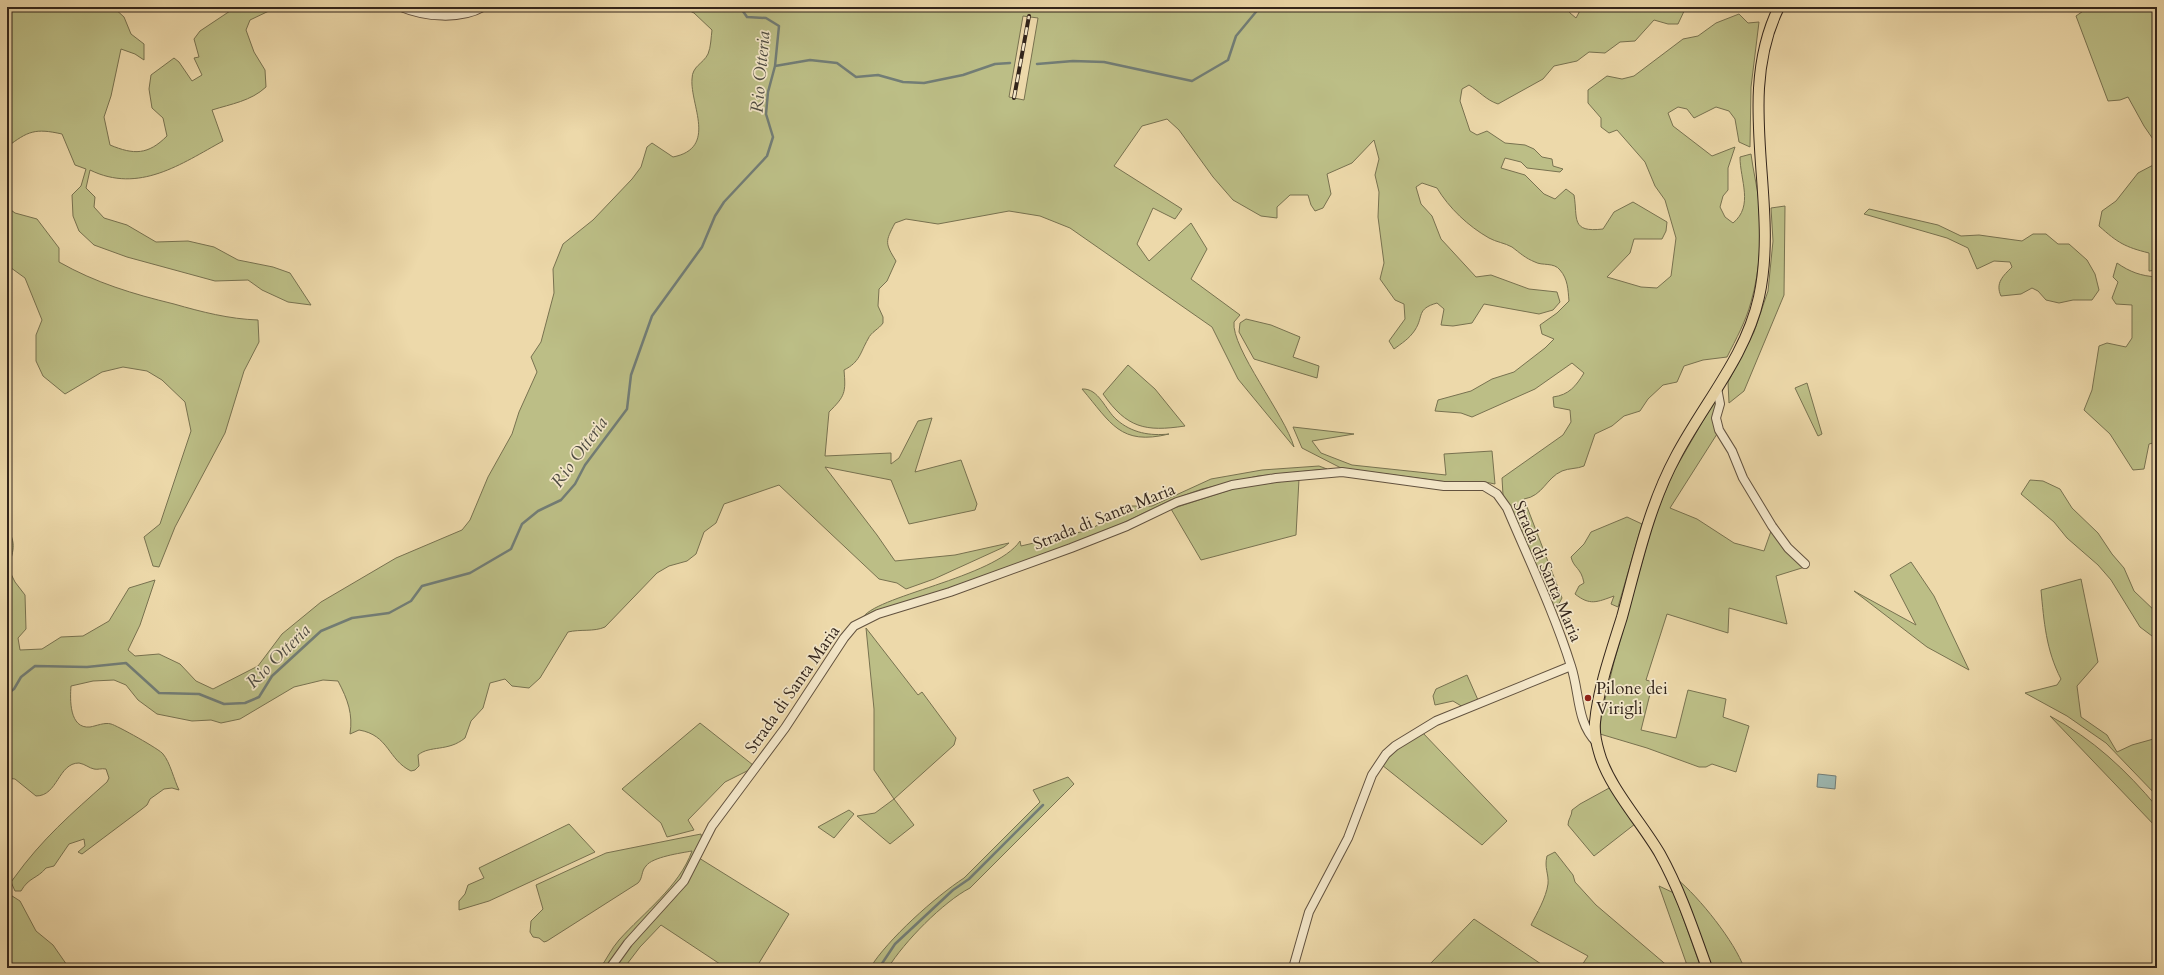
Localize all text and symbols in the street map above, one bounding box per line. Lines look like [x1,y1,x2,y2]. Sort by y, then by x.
water label: Rio Otteria [744,30,777,114]
water label: Rio Otteria [545,412,614,493]
street label: Strada di Santa Maria [1030,477,1179,555]
street label: Strada di Santa Maria [1507,497,1588,646]
water label: Rio Otteria [241,619,316,694]
street label: Strada di Santa Maria [740,620,846,758]
place label: Pilone dei Virigli [1596,677,1668,720]
marker: Pilone dei Virigli [1583,693,1593,703]

